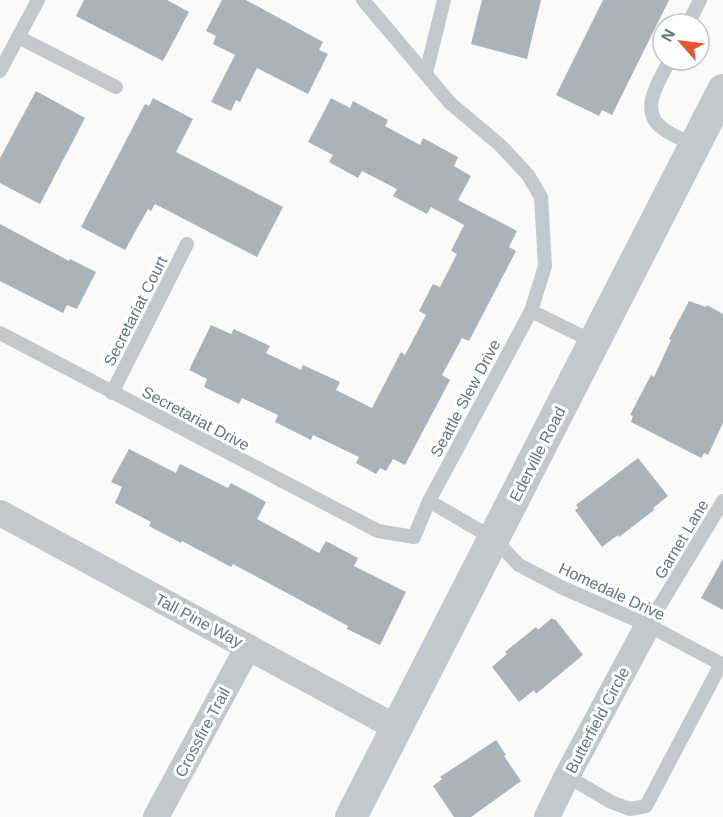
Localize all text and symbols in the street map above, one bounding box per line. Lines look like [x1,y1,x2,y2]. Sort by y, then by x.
north arrow [651,12,711,72]
text: N [658,26,678,44]
street label: Secretariat Court [100,253,171,369]
street label: Seattle Slew Drive [427,336,504,460]
street label: Secretariat Drive [139,383,252,454]
street label: Ederville Road [506,404,569,504]
street label: Garnet Lane [651,497,712,582]
street label: Homedale Drive [556,560,667,623]
street label: Tall Pine Way [152,590,245,651]
street label: Butterfield Circle [562,664,633,776]
street label: Crossfire Trail [172,685,233,780]

